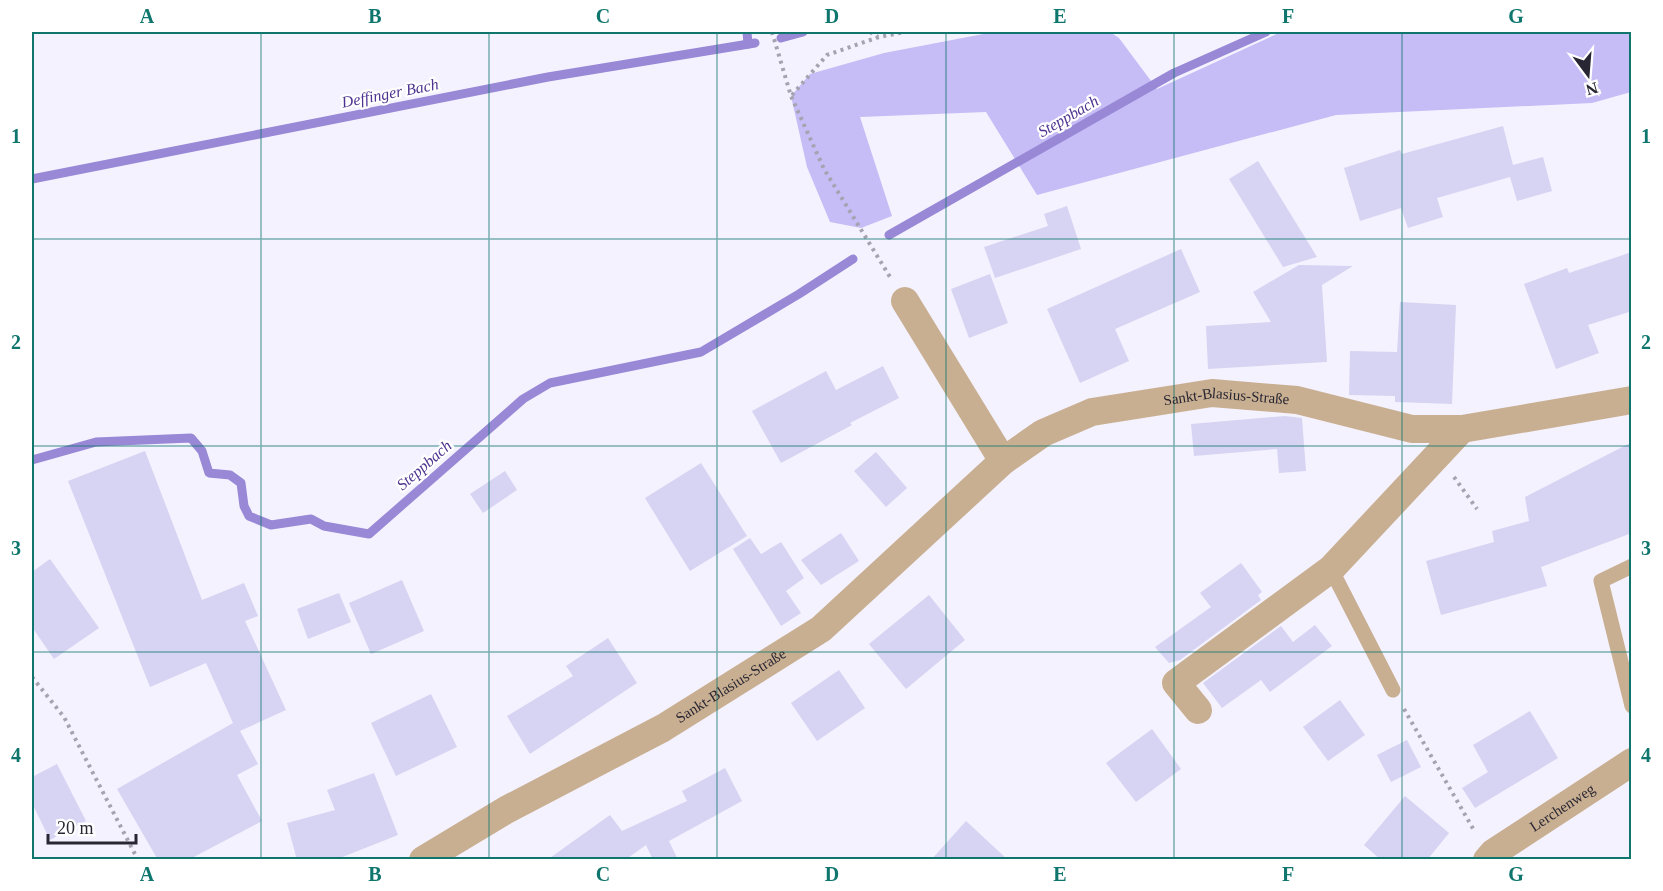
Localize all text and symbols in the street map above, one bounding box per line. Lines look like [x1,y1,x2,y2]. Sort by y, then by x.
text: A [140,5,155,27]
text: B [368,5,382,27]
text: C [596,5,610,27]
text: D [825,5,839,27]
text: E [1053,5,1067,27]
text: F [1282,5,1294,27]
text: G [1508,5,1524,27]
north arrow [1558,45,1618,105]
water label: Deffinger Bach [339,75,440,112]
text: N [1584,79,1600,99]
water label: Steppbach [1035,92,1102,141]
text: 1 [11,125,21,147]
text: 1 [1641,125,1651,147]
text: 2 [11,331,21,353]
text: 2 [1641,331,1651,353]
street label: Sankt-Blasius-Straße [1162,385,1290,409]
water label: Steppbach [393,437,455,494]
text: 3 [11,537,21,559]
text: 3 [1641,537,1651,559]
street label: Sankt-Blasius-Straße [673,645,789,726]
text: 4 [11,744,21,766]
text: 4 [1641,744,1651,766]
street label: Lerchenweg [1527,780,1598,835]
scale bar [48,807,136,845]
text: 20 m [57,818,94,838]
text: A [140,863,155,885]
text: B [368,863,382,885]
text: C [596,863,610,885]
text: D [825,863,839,885]
text: E [1053,863,1067,885]
text: F [1282,863,1294,885]
text: G [1508,863,1524,885]

